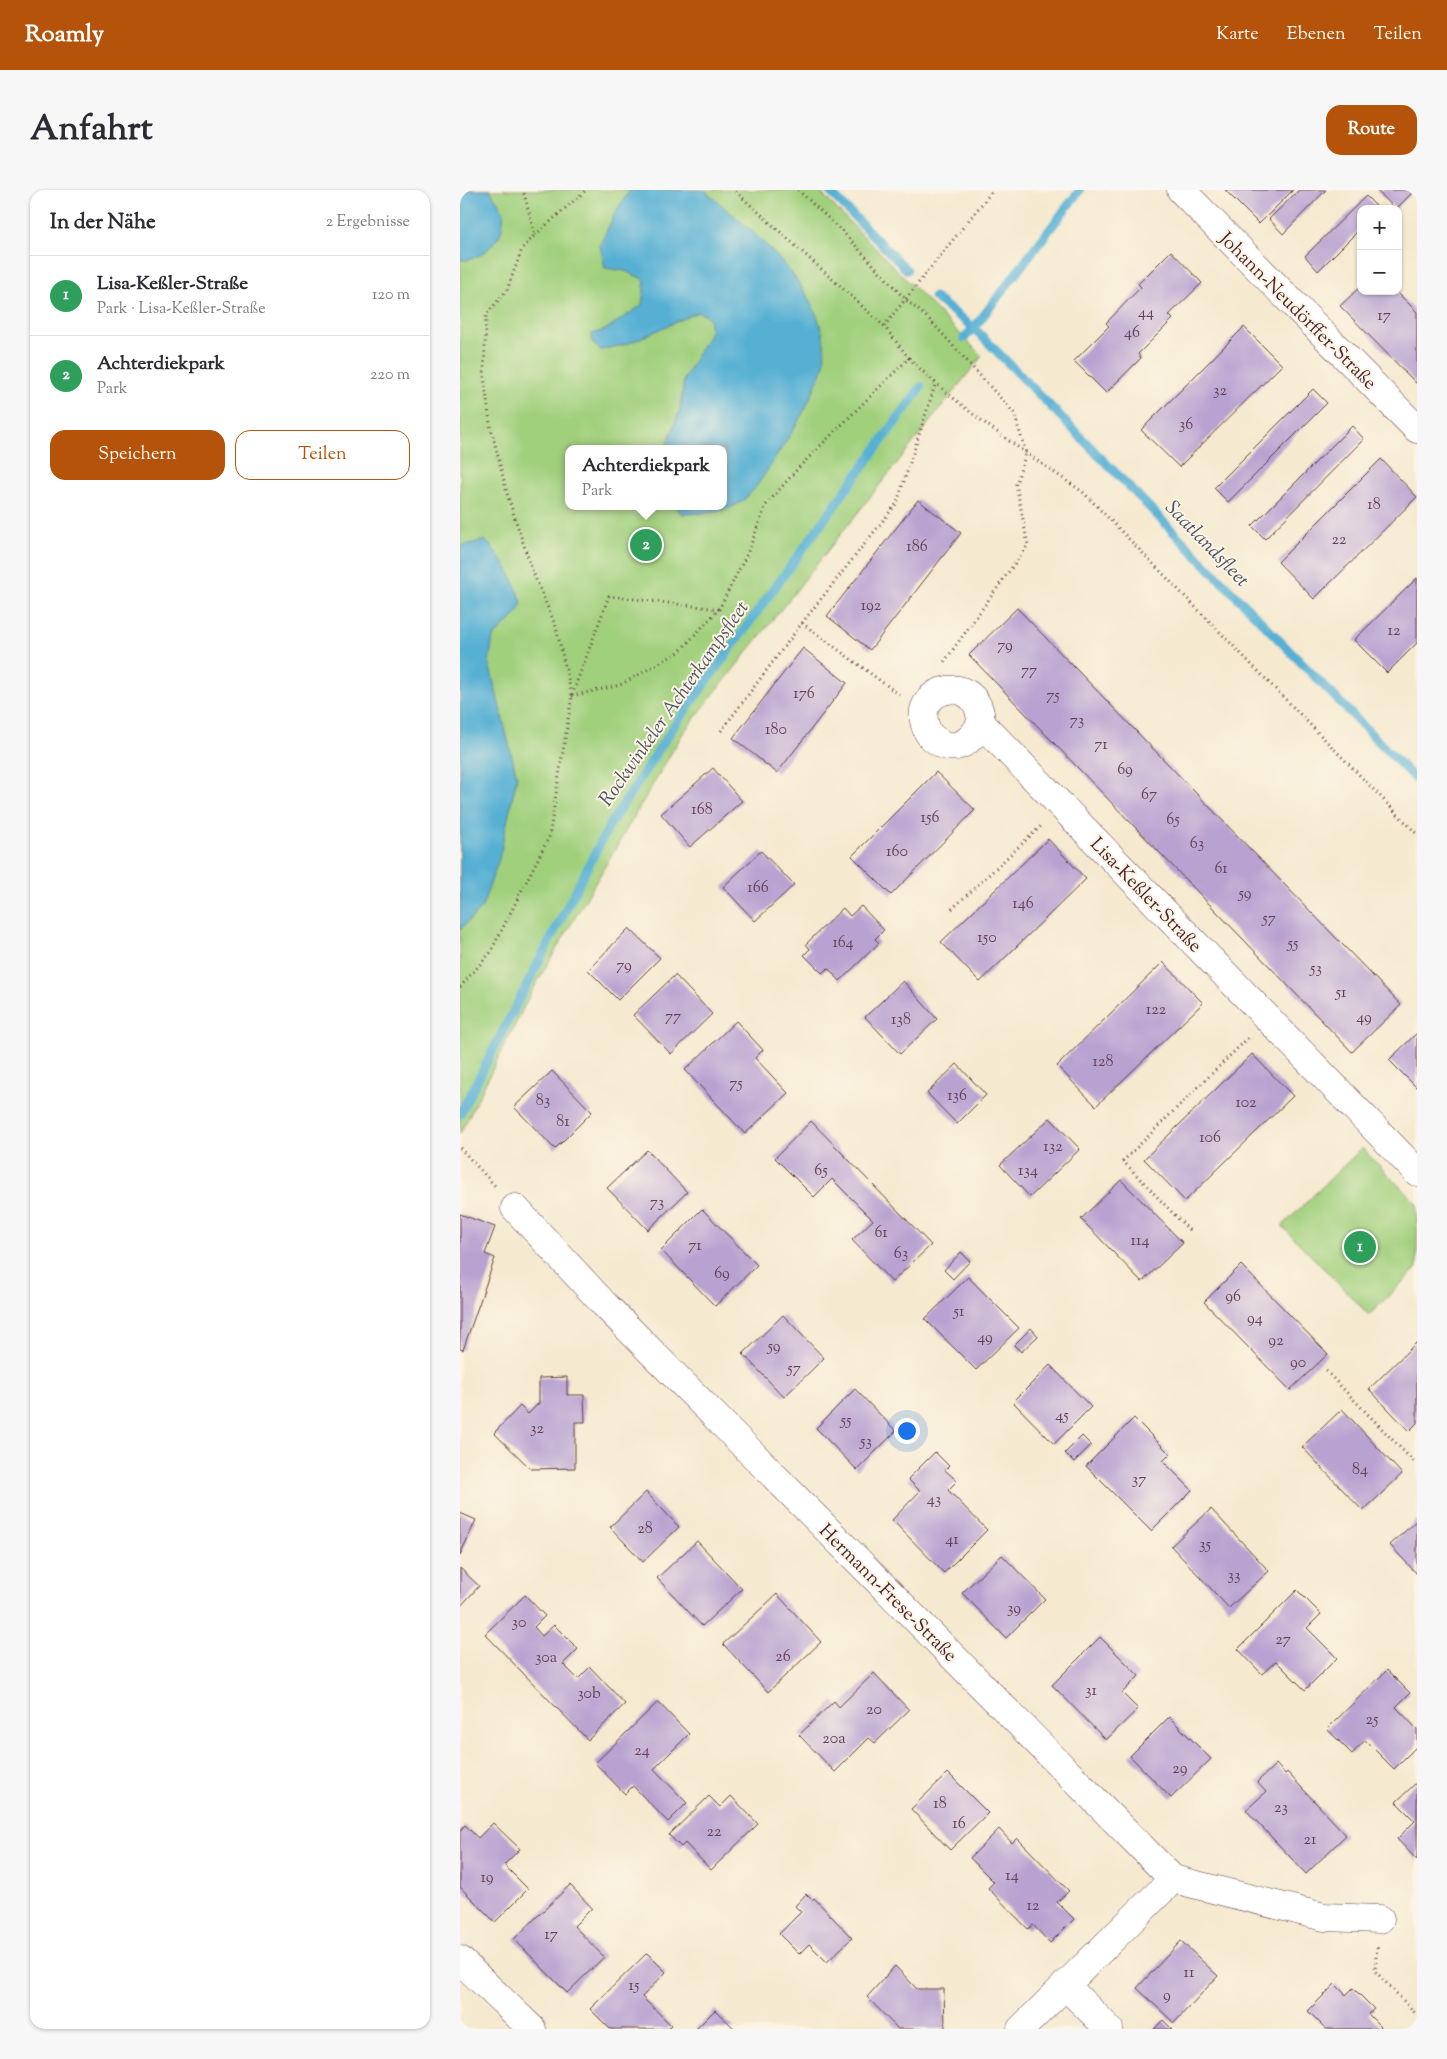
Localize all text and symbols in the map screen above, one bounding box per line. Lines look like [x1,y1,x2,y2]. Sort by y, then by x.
text: Roamly [25,18,104,52]
text: Karte [1216,22,1259,48]
text: Ebenen [1287,22,1346,48]
text: Teilen [1374,22,1422,48]
text: Anfahrt [30,105,153,156]
button: Route [1326,105,1417,155]
map controls [1357,205,1402,295]
button: + [1357,205,1402,250]
text: In der Nähe [50,208,156,238]
text: 2 Ergebnisse [326,211,410,234]
street label: Johann-Neudörffer-Straße [1212,226,1382,397]
button: − [1357,250,1402,295]
text: Lisa-Keßler-Straße [97,271,248,298]
text: 1 [63,284,69,307]
text: 120 m [372,284,410,307]
text: Park · Lisa-Keßler-Straße [97,298,266,321]
house number: 44 [1138,302,1154,325]
house number: 17 [1377,305,1391,328]
house number: 46 [1124,322,1140,345]
text: Achterdiekpark [97,351,225,378]
text: 2 [62,364,70,387]
text: 220 m [370,364,410,387]
text: Park [97,378,128,401]
house number: 32 [1213,380,1227,403]
house number: 36 [1179,414,1193,437]
button: Speichern [50,430,225,480]
button: Teilen [235,430,410,480]
popup [565,445,727,510]
text: Achterdiekpark [582,453,710,480]
text: Park [582,480,613,503]
house number: 18 [1367,494,1381,517]
water label: Saatlandsfleet [1157,495,1255,595]
pin: 2 [630,526,662,564]
house number: 22 [1332,529,1347,552]
house number: 186 [906,536,928,559]
house number: 192 [861,595,882,618]
water label: Rockwinkeler Achterkampsfleet [593,596,757,813]
house number: 12 [1388,620,1401,643]
house number: 79 [997,635,1013,658]
house number: 77 [1021,660,1037,683]
house number: 176 [793,683,815,706]
house number: 75 [1046,685,1060,708]
house number: 73 [1070,710,1084,733]
house number: 180 [765,719,787,742]
house number: 71 [1094,734,1108,757]
house number: 69 [1117,759,1133,782]
house number: 67 [1141,784,1157,807]
house number: 168 [691,799,713,822]
house number: 156 [921,807,939,830]
house number: 65 [1166,809,1180,832]
street label: Lisa-Keßler-Straße [1083,832,1208,960]
house number: 63 [1190,833,1204,856]
house number: 160 [886,841,908,864]
house number: 61 [1214,858,1228,881]
house number: 166 [747,877,769,900]
house number: 59 [1237,883,1252,906]
house number: 146 [1012,893,1034,916]
house number: 57 [1261,908,1276,931]
house number: 150 [977,927,997,950]
house number: 164 [832,932,854,955]
house number: 55 [1286,933,1299,956]
house number: 79 [616,955,632,978]
house number: 53 [1309,958,1322,981]
house number: 51 [1335,982,1347,1005]
house number: 122 [1146,999,1167,1022]
house number: 77 [665,1006,681,1029]
house number: 49 [1356,1007,1372,1030]
house number: 138 [891,1009,911,1032]
house number: 128 [1093,1051,1113,1074]
house number: 75 [729,1073,743,1096]
house number: 136 [947,1085,967,1108]
house number: 83 [536,1090,550,1113]
house number: 102 [1235,1092,1257,1115]
house number: 81 [556,1111,570,1134]
house number: 106 [1199,1127,1221,1150]
house number: 132 [1043,1136,1063,1159]
house number: 65 [814,1160,828,1183]
house number: 134 [1018,1160,1038,1183]
house number: 73 [650,1192,664,1215]
house number: 61 [874,1222,888,1245]
pin: 1 [1344,1228,1376,1266]
house number: 114 [1131,1230,1149,1253]
house number: 71 [688,1235,702,1258]
house number: 63 [894,1243,908,1266]
house number: 69 [714,1263,730,1286]
house number: 96 [1225,1286,1241,1309]
house number: 51 [953,1301,965,1324]
house number: 94 [1247,1308,1263,1331]
house number: 49 [977,1327,993,1350]
house number: 92 [1268,1330,1284,1353]
house number: 59 [766,1336,781,1359]
house number: 90 [1290,1352,1306,1375]
house number: 57 [786,1358,801,1381]
house number: 45 [1055,1405,1069,1428]
house number: 55 [839,1410,852,1433]
house number: 32 [530,1418,544,1441]
your location [894,1418,920,1444]
house number: 53 [859,1431,872,1454]
house number: 84 [1352,1459,1368,1482]
house number: 37 [1132,1469,1146,1492]
house number: 43 [927,1489,941,1512]
house number: 28 [637,1518,653,1541]
street label: Hermann-Frese-Straße [812,1519,963,1669]
house number: 41 [945,1529,959,1552]
house number: 35 [1199,1534,1211,1557]
house number: 33 [1228,1565,1240,1588]
house number: 39 [1007,1598,1021,1621]
house number: 30 [512,1612,526,1635]
house number: 27 [1275,1629,1291,1652]
house number: 26 [775,1646,791,1669]
house number: 30a [535,1647,558,1670]
house number: 31 [1085,1680,1098,1703]
house number: 30b [577,1683,601,1706]
house number: 20 [866,1699,882,1722]
house number: 25 [1366,1709,1379,1732]
house number: 20a [822,1728,846,1751]
house number: 24 [634,1740,650,1763]
house number: 29 [1172,1758,1188,1781]
house number: 18 [933,1793,947,1816]
house number: 23 [1274,1797,1288,1820]
house number: 16 [952,1813,966,1836]
house number: 22 [707,1821,722,1844]
house number: 21 [1304,1829,1317,1852]
house number: 14 [1005,1865,1019,1888]
house number: 19 [480,1867,494,1890]
house number: 12 [1027,1895,1040,1918]
house number: 17 [544,1924,558,1947]
house number: 11 [1184,1962,1195,1985]
house number: 15 [629,1975,640,1998]
house number: 9 [1163,1985,1171,2008]

